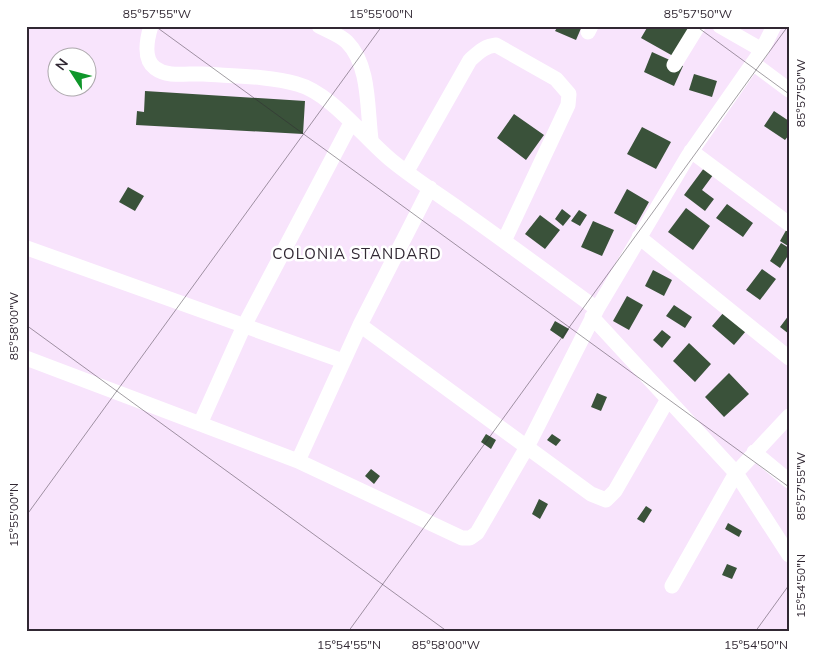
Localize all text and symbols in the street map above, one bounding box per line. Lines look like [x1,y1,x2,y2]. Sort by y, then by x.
text: 85°57'55"W [123,6,191,21]
text: 15°55'00"N [349,6,413,21]
text: 85°57'50"W [664,6,732,21]
north arrow [48,48,98,98]
text: N [51,55,72,74]
text: 85°57'50"W [793,59,808,127]
district label: COLONIA STANDARD [272,244,442,263]
text: 85°58'00"W [6,292,21,360]
text: 85°57'55"W [793,452,808,520]
text: 15°55'00"N [6,483,21,547]
text: 15°54'50"N [793,554,808,618]
text: 15°54'55"N [317,637,381,652]
text: 85°58'00"W [412,637,480,652]
text: 15°54'50"N [724,637,788,652]

